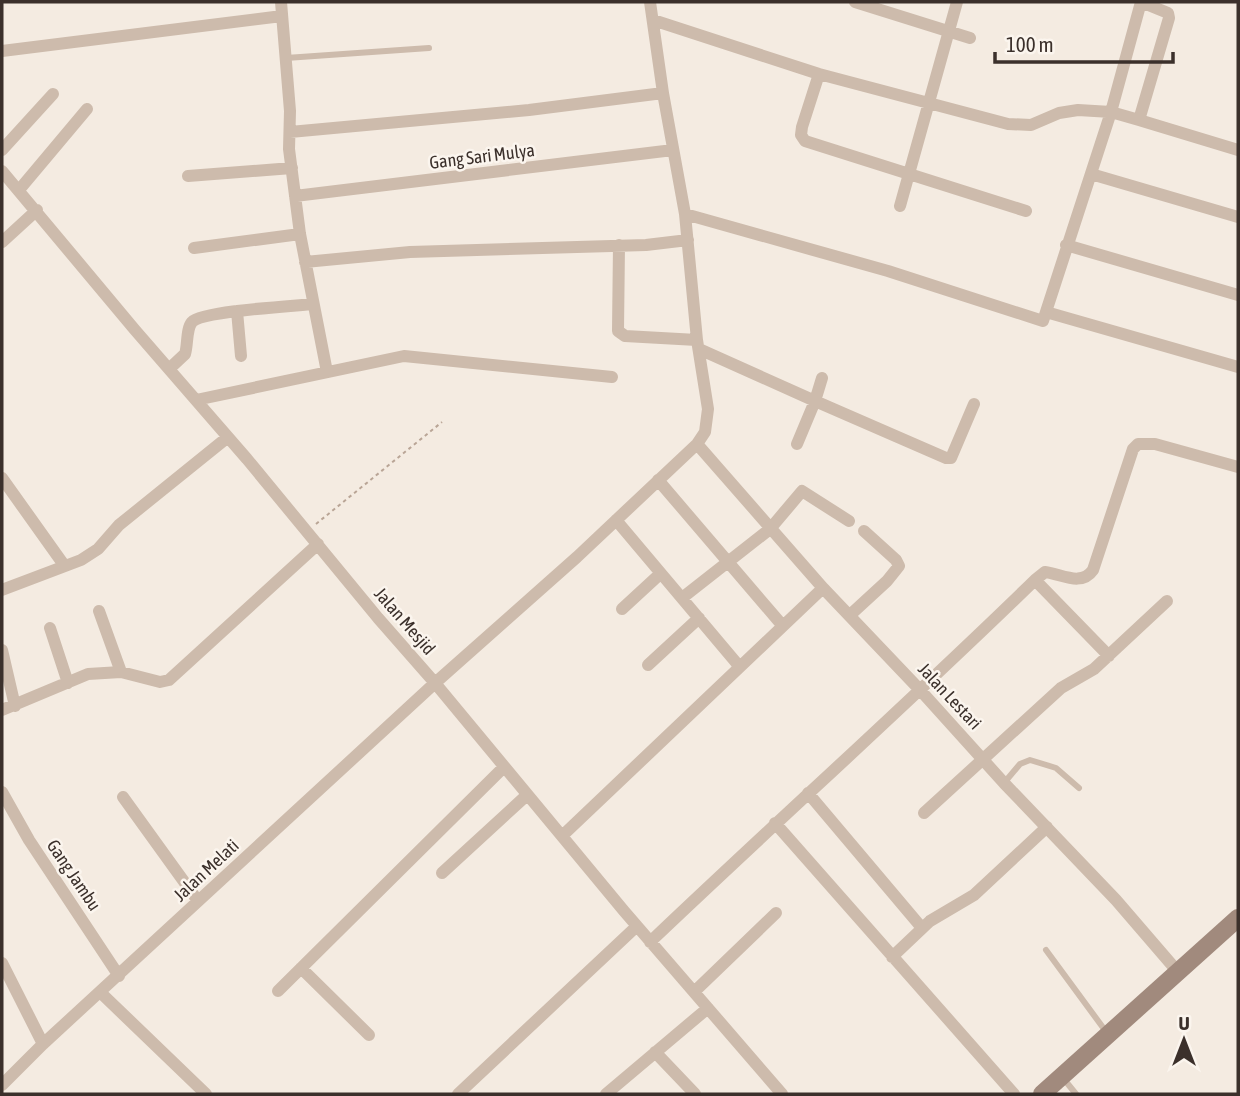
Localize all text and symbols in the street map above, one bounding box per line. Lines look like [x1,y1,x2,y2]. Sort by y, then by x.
scale bar [995,21,1174,65]
text: 100 m [1006,32,1054,56]
street label: Gang Sari Mulya [428,139,536,173]
street label: Jalan Mesjid [370,583,440,659]
street label: Jalan Lestari [914,658,986,734]
street label: Gang Jambu [43,835,105,915]
street label: Jalan Melati [169,835,243,905]
north arrow [1149,1005,1219,1075]
text: U [1178,1012,1190,1034]

